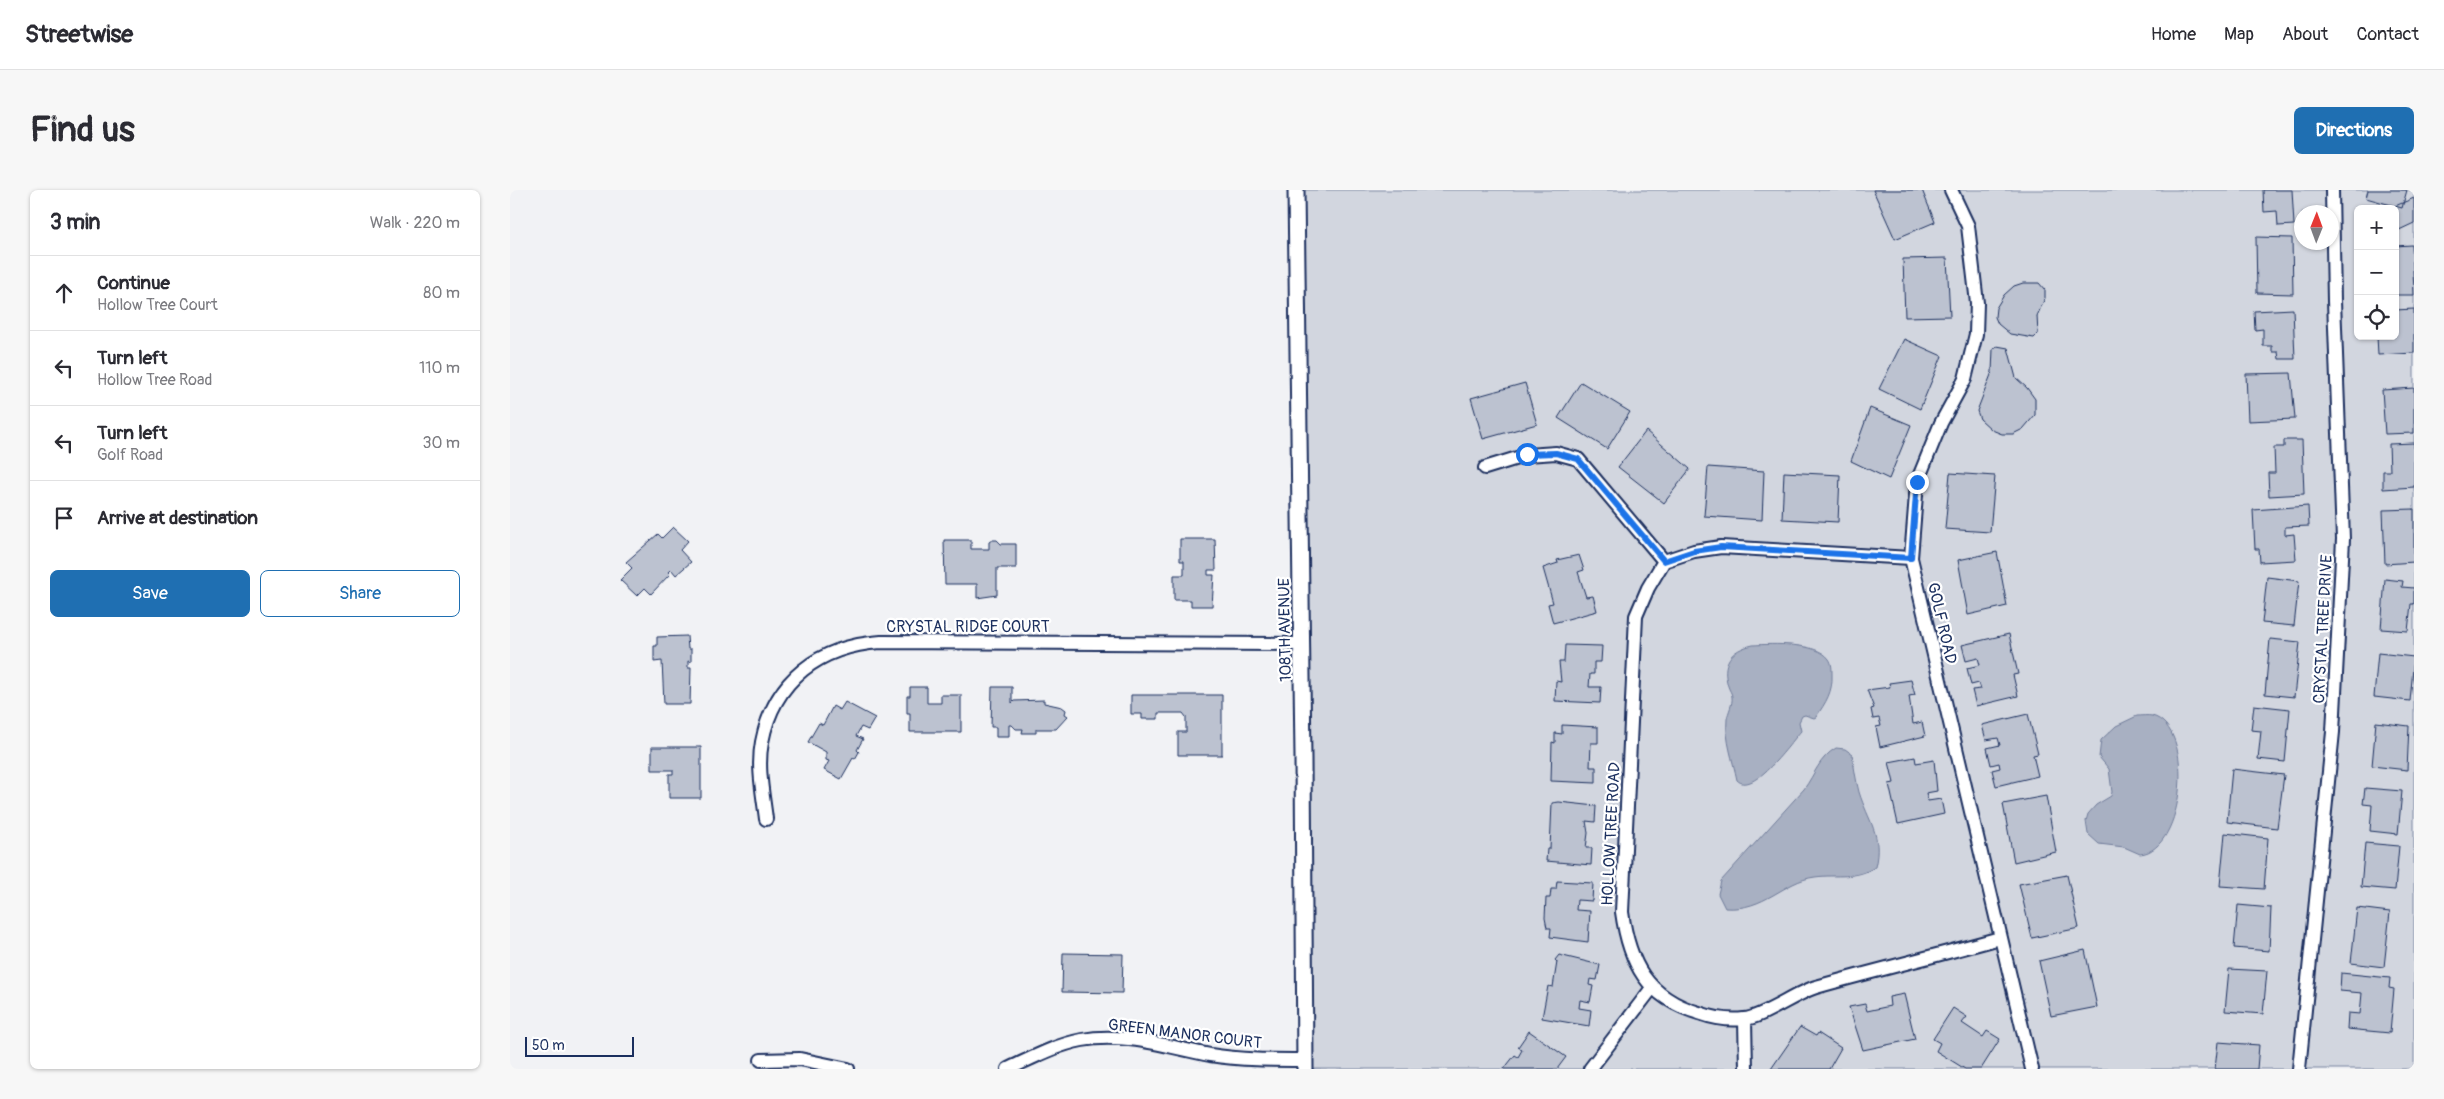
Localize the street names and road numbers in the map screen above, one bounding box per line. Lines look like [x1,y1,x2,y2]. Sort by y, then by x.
street label: CRYSTAL TREE DRIVE [2309,554,2337,704]
street label: 108TH AVENUE [1274,578,1296,682]
street label: GOLF ROAD [1923,581,1961,666]
street label: CRYSTAL RIDGE COURT [886,617,1050,637]
street label: HOLLOW TREE ROAD [1597,762,1625,906]
street label: GREEN MANOR COURT [1107,1015,1263,1053]

